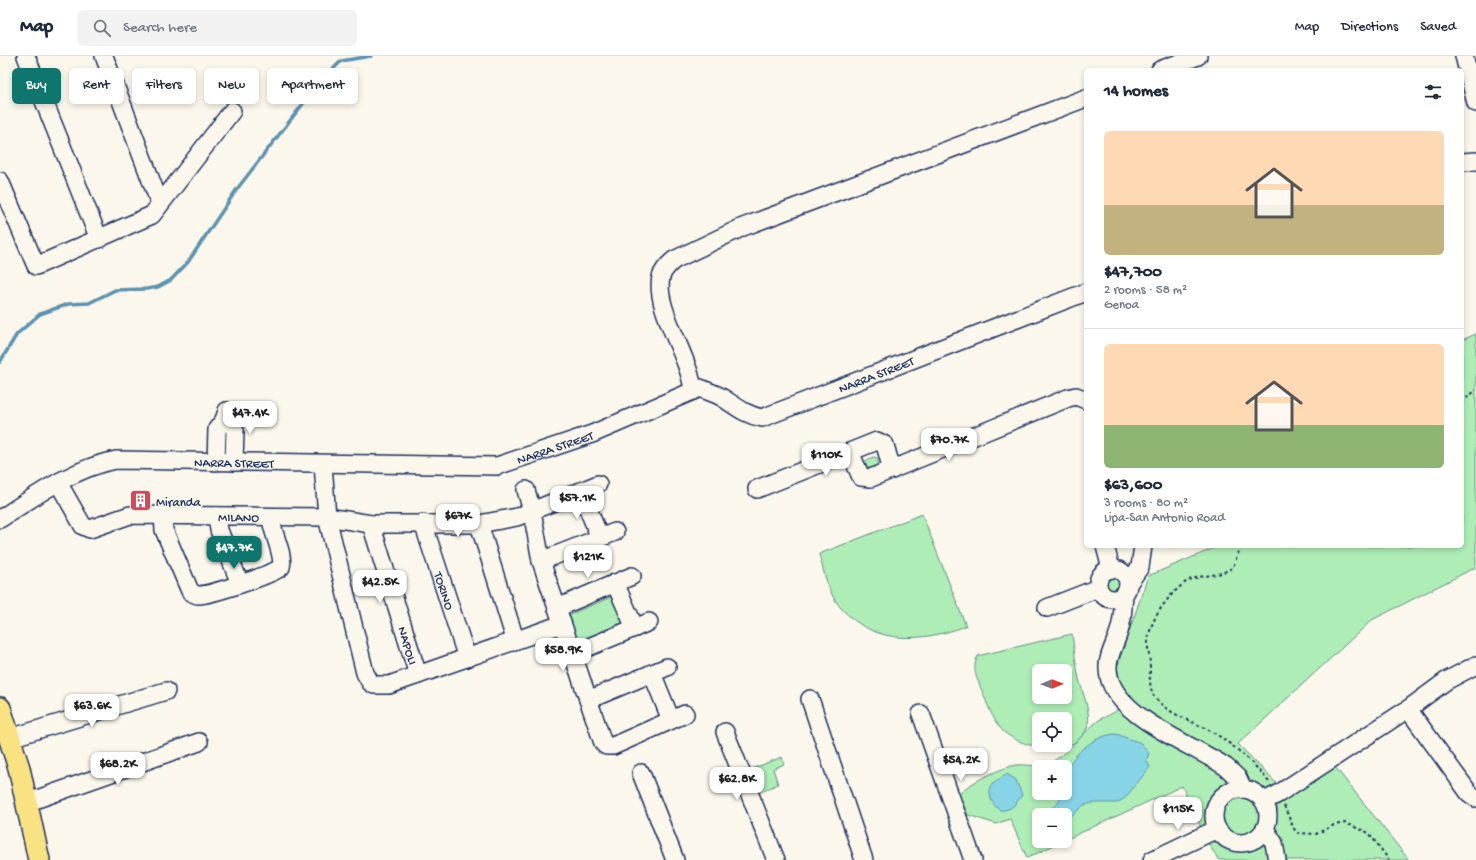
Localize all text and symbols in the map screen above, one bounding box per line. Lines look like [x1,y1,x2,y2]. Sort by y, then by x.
search box [77,10,357,46]
text: Map [20,16,53,39]
icon: search [91,17,113,39]
text: Search here [123,19,197,37]
text: Map [1295,19,1319,36]
text: Directions [1341,19,1398,36]
text: Saved [1420,19,1456,36]
chip: Buy [12,68,61,104]
chip: Rent [69,68,124,104]
chip: Filters [132,68,196,104]
chip: New [204,68,259,104]
chip: Apartment [267,68,358,104]
icon: filters [1422,81,1444,103]
text: 14 homes [1104,82,1168,102]
icon: home [1238,157,1310,229]
text: $47,700 [1104,263,1162,283]
text: 2 rooms · 58 m² [1104,283,1187,298]
text: Genoa [1104,298,1139,313]
street label: NARRA STREET [837,354,917,398]
icon: home [1238,370,1310,442]
pin: $47.4K [217,401,283,435]
text: $47.4K [232,406,268,421]
pin: $70.7K [916,428,982,462]
street label: NARRA STREET [515,429,597,469]
text: $70.7K [930,433,968,448]
pin: $110K [798,443,854,477]
text: $110K [811,448,841,463]
street label: NARRA STREET [194,456,275,472]
text: $63,600 [1104,476,1162,496]
pin: $57.1K [544,486,610,520]
building icon: Miranda [127,488,153,514]
text: $57.1K [559,491,595,506]
place label: Miranda [156,496,201,511]
text: 3 rooms · 80 m² [1104,496,1188,511]
pin: $67K [434,504,482,538]
text: $67K [445,509,471,524]
street label: MILANO [218,511,259,526]
text: Lipa-San Antonio Road [1104,511,1225,526]
pin: $47.7K [201,536,267,570]
text: $47.7K [216,541,252,556]
pin: $121K [560,545,616,579]
text: $121K [573,550,603,565]
street label: TORINO [429,569,456,612]
pin: $42.5K [347,570,413,604]
text: $42.5K [362,575,398,590]
street label: NAPOLI [393,625,419,667]
pin: $58.9K [530,638,596,672]
text: $58.9K [544,643,582,658]
north arrow [1032,664,1072,704]
map controls [1032,664,1072,848]
pin: $63.6K [59,694,125,728]
text: $63.6K [73,699,111,714]
button: locate [1032,712,1072,752]
pin: $54.2K [928,748,994,782]
pin: $68.2K [85,752,151,786]
text: $54.2K [943,753,979,768]
text: $68.2K [99,757,137,772]
button: + [1032,760,1072,800]
pin: $62.8K [704,767,770,801]
text: $62.8K [718,772,756,787]
pin: $115K [1150,797,1206,831]
text: $115K [1163,802,1193,817]
button: − [1032,808,1072,848]

